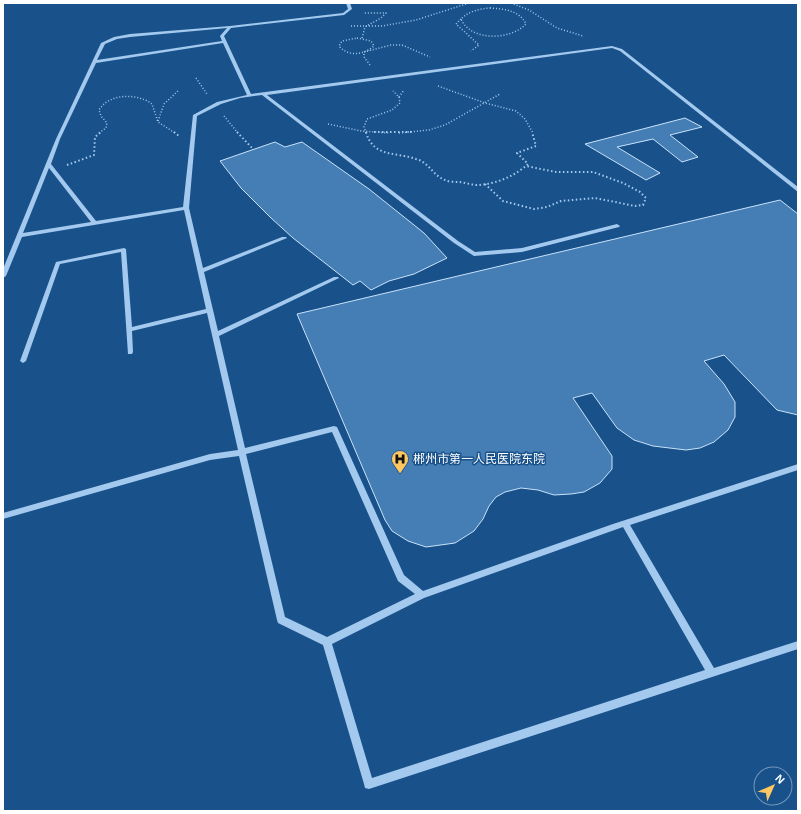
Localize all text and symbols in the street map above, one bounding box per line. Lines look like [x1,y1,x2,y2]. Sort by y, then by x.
hospital icon: 郴州市第一人民医院东院 [390,449,410,474]
place label: 郴州市第一人民医院东院 [413,452,545,466]
north arrow [753,766,793,806]
text: N [773,772,787,786]

